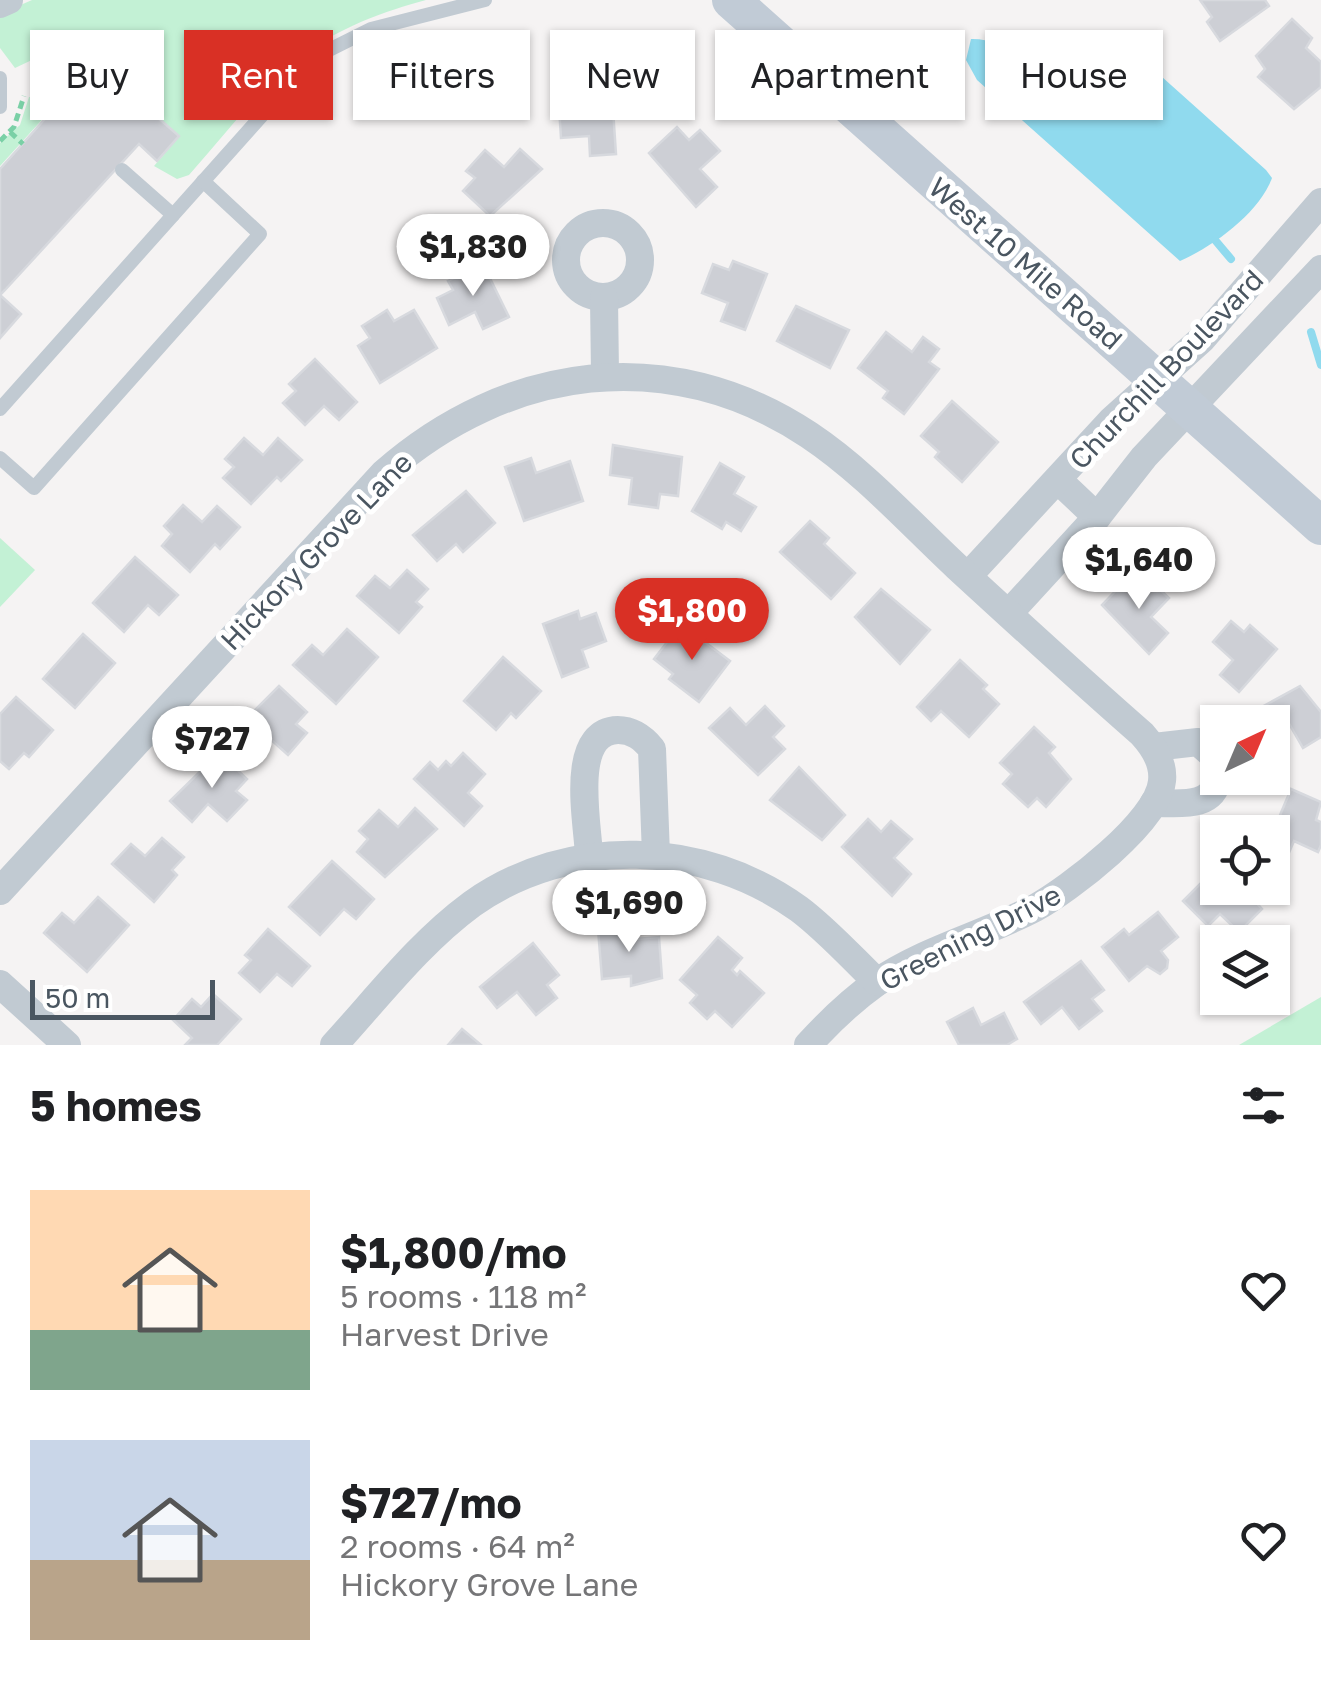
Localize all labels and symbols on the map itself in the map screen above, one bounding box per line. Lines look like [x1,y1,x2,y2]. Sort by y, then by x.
street label: West 10 Mile Road [923,170,1129,356]
pin: $1,830 [392,214,554,299]
street label: Churchill Boulevard [1062,263,1270,475]
street label: Hickory Grove Lane [213,446,419,656]
pin: $1,640 [1058,527,1220,612]
pin: $1,800 [611,578,773,663]
north arrow [1200,705,1290,795]
pin: $727 [153,706,271,791]
pin: $1,690 [548,870,710,955]
street label: Greening Drive [874,877,1066,997]
scale bar [30,975,215,1020]

